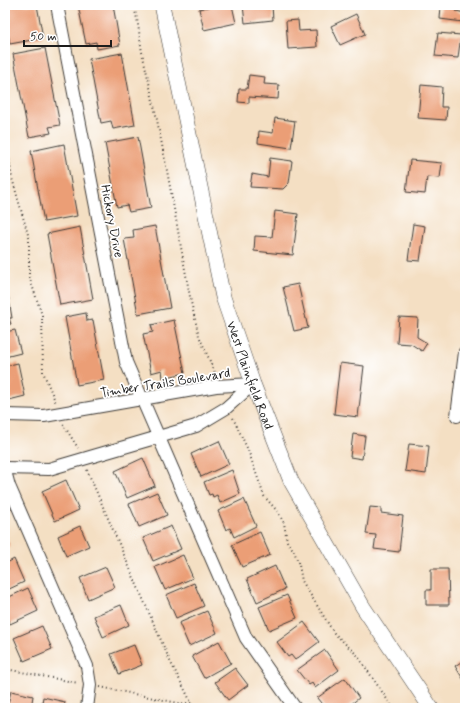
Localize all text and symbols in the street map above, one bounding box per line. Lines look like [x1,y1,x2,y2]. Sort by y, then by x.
scale bar [24,22,111,48]
text: 50 m [30,29,57,45]
street label: Hickory Drive [96,183,127,259]
street label: West Plainfield Road [222,319,277,432]
street label: Timber Trails Boulevard [99,365,231,402]

